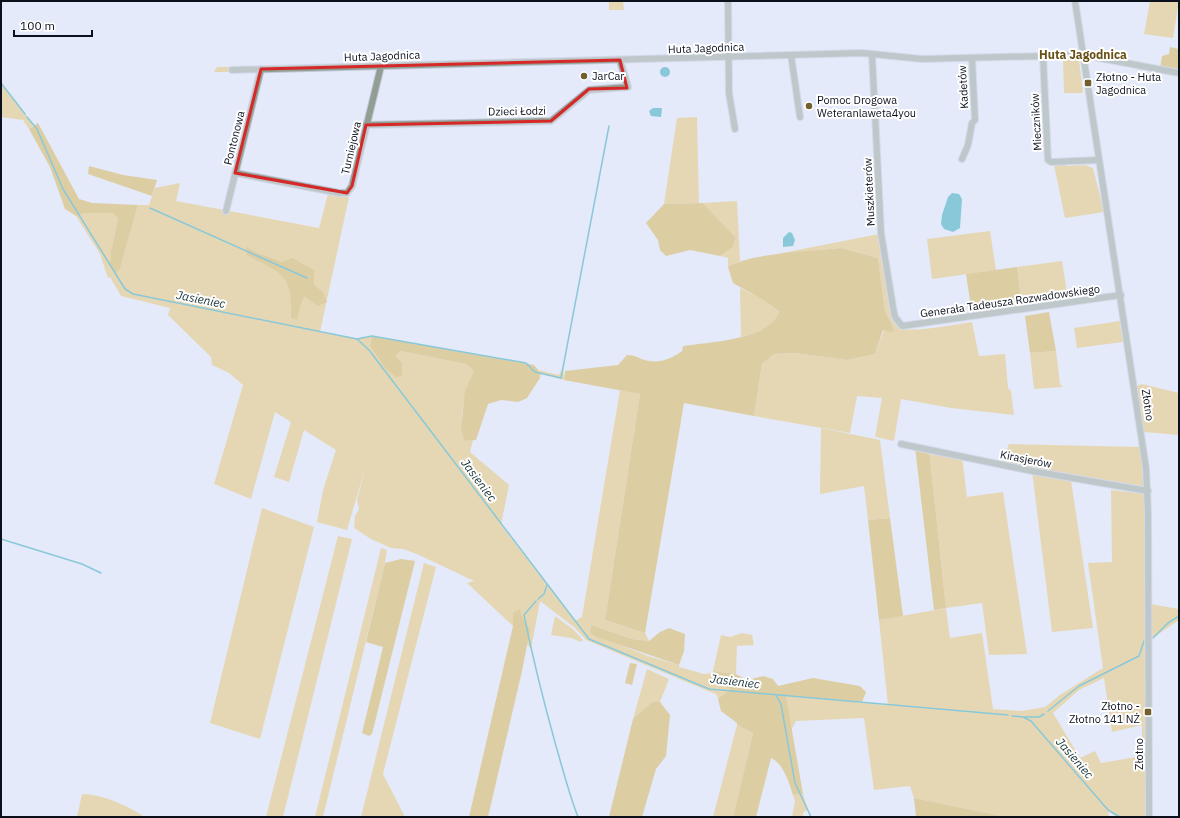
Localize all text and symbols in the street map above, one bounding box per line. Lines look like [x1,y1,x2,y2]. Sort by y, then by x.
scale bar [14,12,92,38]
text: 100 m [20,18,55,33]
street label: Huta Jagodnica [668,40,745,56]
district label: Huta Jagodnica [1039,47,1127,62]
street label: Huta Jagodnica [344,48,421,64]
street label: Kadetów [955,64,971,109]
place label: JarCar [592,69,624,83]
place label: Złotno - Huta Jagodnica [1096,70,1161,97]
marker: JarCar [579,71,589,81]
marker: Złotno - Huta Jagodnica [1083,78,1093,88]
street label: Mieczników [1027,92,1044,151]
place label: Pomoc Drogowa Weteranlaweta4you [817,93,916,120]
marker: Pomoc Drogowa Weteranlaweta4you [804,101,814,111]
street label: Dzieci Łodzi [488,103,546,119]
street label: Pontonowa [221,109,248,167]
street label: Turniejowa [338,120,364,176]
street label: Muszkieterów [860,157,878,227]
street label: Generała Tadeusza Rozwadowskiego [919,281,1101,321]
water label: Jasieniec [175,287,227,311]
street label: Złotno [1139,388,1157,422]
street label: Kirasjerów [999,447,1054,471]
water label: Jasieniec [458,456,500,505]
water label: Jasieniec [709,671,761,691]
place label: Złotno - Złotno 141 NŻ [1069,699,1140,726]
marker: Złotno - Złotno 141 NŻ [1143,707,1153,717]
water label: Jasieniec [1053,734,1097,782]
street label: Złotno [1132,738,1146,770]

